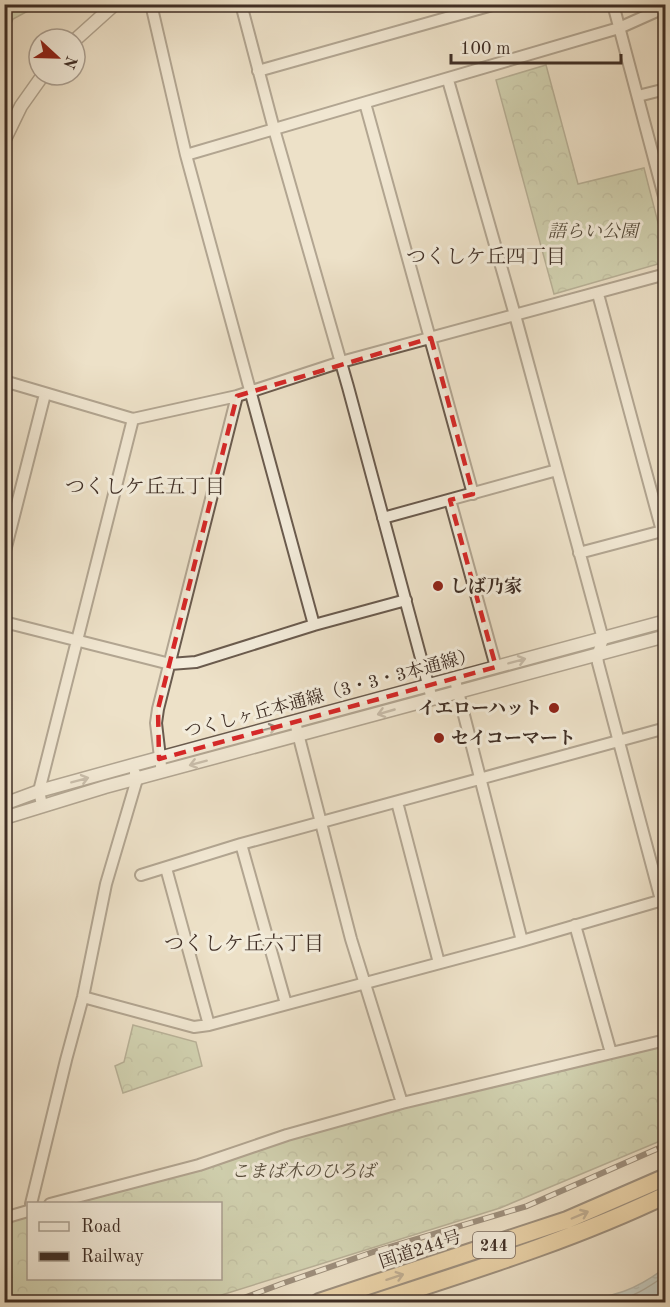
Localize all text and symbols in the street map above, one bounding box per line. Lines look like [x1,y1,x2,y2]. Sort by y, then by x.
north arrow [27,27,87,87]
scale bar [451,27,620,65]
text: 100 m [460,40,511,58]
text: N [59,53,79,71]
park label: 語らい公園 [548,222,641,241]
district label: つくしケ丘四丁目 [406,246,566,268]
district label: つくしケ丘五丁目 [65,476,225,498]
place label: しば乃家 [450,576,522,596]
marker: しば乃家 [431,579,445,593]
street label: つくしヶ丘本通線（3・3・3本通線） [182,644,478,742]
one-way arrow [507,655,526,667]
place label: イエローハット [418,699,542,718]
marker: イエローハット [547,701,561,715]
one-way arrow [377,706,396,718]
one-way arrow [259,723,278,735]
place label: セイコーマート [451,729,576,748]
marker: セイコーマート [432,731,446,745]
one-way arrow [189,758,208,769]
one-way arrow [70,774,89,785]
district label: つくしケ丘六丁目 [164,933,324,955]
park label: こまば木のひろば [231,1161,379,1181]
legend [27,1202,222,1280]
one-way arrow [570,1209,588,1220]
text: Road [81,1218,121,1236]
street label: 国道244号 [376,1226,464,1272]
road number: 244 [473,1232,515,1258]
text: Railway [81,1248,144,1266]
one-way arrow [385,1271,404,1282]

